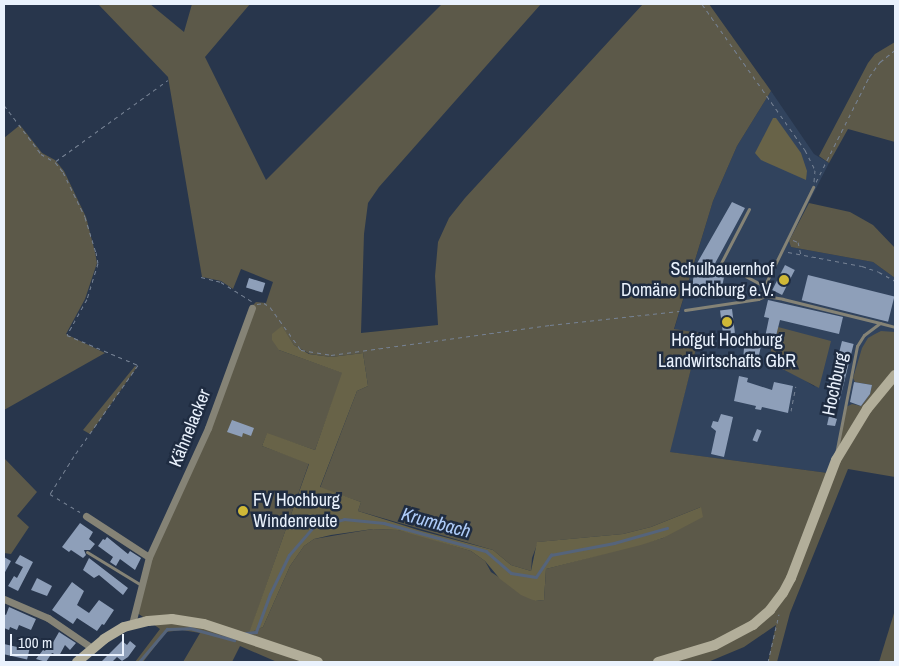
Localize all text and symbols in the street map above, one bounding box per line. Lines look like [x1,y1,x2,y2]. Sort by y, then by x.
place label: Schulbauernhof Domäne Hochburg e.V. [621,259,774,302]
marker: Schulbauernhof Domäne Hochburg e.V. [778,274,790,286]
marker: Hofgut Hochburg Landwirtschafts GbR [721,316,733,328]
place label: Hofgut Hochburg Landwirtschafts GbR [658,330,796,372]
street label: Hochburg [818,350,852,418]
street label: Kähnelacker [165,386,215,470]
place label: FV Hochburg Windenreute [253,490,340,532]
water label: Krumbach [399,503,473,543]
marker: FV Hochburg Windenreute [237,505,249,517]
scale bar [12,624,126,656]
text: 100 m [18,632,52,653]

